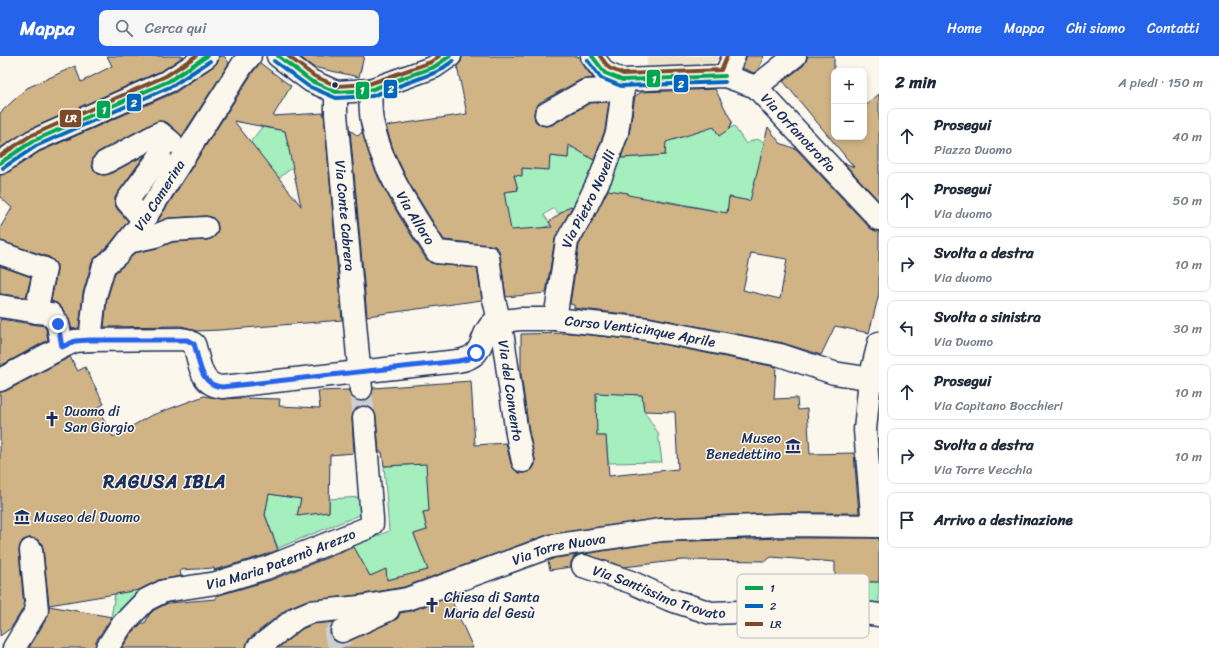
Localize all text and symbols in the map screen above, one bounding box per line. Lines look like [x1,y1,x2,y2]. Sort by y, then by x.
search box [99,10,379,46]
text: Mappa [20,12,75,45]
text: Cerca qui [145,15,206,41]
text: Home [947,16,982,41]
text: Mappa [1004,16,1044,41]
text: Chi siamo [1066,16,1125,41]
text: Contatti [1147,16,1199,41]
icon: search [113,17,135,39]
text: 2 min [895,67,936,97]
map controls [831,68,867,140]
button: + [831,68,867,104]
line badge: 1 [646,69,661,88]
text: 1 [652,70,657,89]
text: A piedi · 150 m [1118,71,1203,94]
line badge: 2 [673,74,689,93]
text: 2 [677,75,685,94]
line badge: 2 [383,79,398,99]
unlabelled marker [330,80,340,90]
text: 2 [387,80,395,99]
line badge: 1 [355,81,370,100]
text: 1 [360,81,365,100]
street label: Via Orfanotrofio [754,87,842,179]
line badge: 2 [126,93,142,112]
text: 2 [130,94,138,113]
line badge: 1 [96,100,111,119]
text: 1 [102,101,107,120]
button: − [831,104,867,140]
line badge: LR [59,109,82,128]
text: LR [65,109,77,128]
text: Prosegui [934,112,991,138]
icon: ahead [896,125,918,147]
text: 40 m [1172,125,1202,148]
text: Piazza Duomo [934,138,1012,161]
street label: Via Pietro Novelli [554,145,623,249]
street label: Via Camerina [128,155,192,237]
street label: Via Conte Cabrera [327,159,362,272]
text: Prosegui [934,176,991,202]
street label: Via Alloro [389,186,442,250]
icon: ahead [896,189,918,211]
text: 50 m [1172,189,1202,212]
text: Via duomo [934,202,992,225]
text: Svolta a destra [934,240,1033,266]
icon: right [896,253,918,275]
text: 10 m [1175,253,1202,276]
text: Via duomo [934,266,992,289]
text: Svolta a sinistra [934,304,1041,330]
street label: Corso Venticinque Aprile [563,308,718,355]
route end [49,315,67,333]
icon: left [896,317,918,339]
text: 30 m [1173,317,1202,340]
text: Via Duomo [934,330,993,353]
street label: Via del Convento [490,338,530,444]
route start [467,344,485,362]
text: Prosegui [934,368,991,394]
icon: ahead [896,381,918,403]
text: 10 m [1175,381,1202,404]
text: Via Capitano Bocchieri [934,394,1063,417]
place label: Duomo di San Giorgio [64,399,134,440]
church icon: Duomo di San Giorgio [43,410,61,428]
place label: Museo Benedettino [706,426,781,467]
text: Svolta a destra [934,432,1033,458]
museum icon: Museo Benedettino [784,437,802,455]
icon: right [896,445,918,467]
text: 10 m [1175,445,1202,468]
text: Via Torre Vecchia [934,458,1032,481]
district label: RAGUSA IBLA [102,466,227,498]
place label: Museo del Duomo [34,505,140,530]
text: Arrivo a destinazione [934,507,1073,533]
museum icon: Museo del Duomo [13,508,31,526]
icon: arrive [896,509,918,531]
street label: Via Maria Paternò Arezzo [205,522,360,597]
street label: Via Torre Nuova [508,526,607,573]
street label: Via Santissimo Trovato [589,558,726,626]
legend [737,574,869,638]
text: 1 [770,579,775,598]
place label: Chiesa di Santa Maria del Gesù [444,585,540,626]
church icon: Chiesa di Santa Maria del Gesù [423,596,441,614]
text: 2 [770,597,777,616]
text: LR [770,615,782,634]

